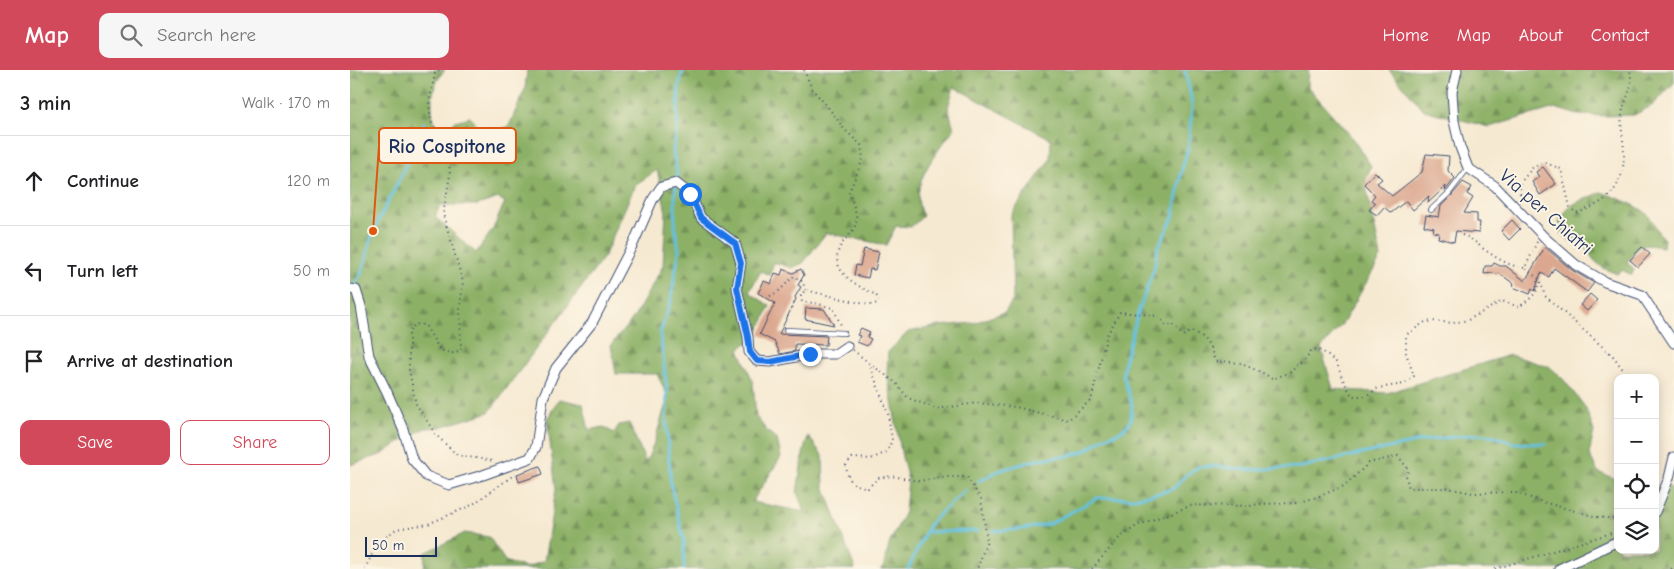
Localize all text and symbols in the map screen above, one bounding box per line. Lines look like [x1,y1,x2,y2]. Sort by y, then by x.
search box [99,13,449,58]
text: Map [25,21,69,49]
icon: search [117,21,145,49]
text: Search here [157,24,256,46]
text: Home [1382,25,1429,46]
text: Map [1457,25,1491,46]
text: About [1519,25,1563,46]
text: Contact [1591,25,1649,46]
text: 3 min [20,91,71,115]
text: Walk · 170 m [242,94,330,112]
callout: Rio Cospitone [379,128,516,163]
text: Rio Cospitone [388,135,506,158]
street label: Via per Chiatri [1495,165,1597,259]
icon: ahead [20,167,48,195]
text: Continue [67,170,139,192]
text: 120 m [287,172,330,190]
route start [679,183,702,206]
icon: left [20,257,48,285]
text: Turn left [67,260,138,282]
text: 50 m [293,262,330,280]
route end [799,343,822,366]
icon: arrive [20,347,48,375]
text: Arrive at destination [67,350,233,372]
map controls [1614,374,1659,554]
button: + [1614,374,1659,419]
button: − [1614,419,1659,464]
button: Save [20,420,170,465]
button: Share [180,420,330,465]
button: locate [1614,464,1659,509]
button: layers [1614,509,1659,554]
scale bar [365,534,438,557]
text: 50 m [372,537,404,554]

